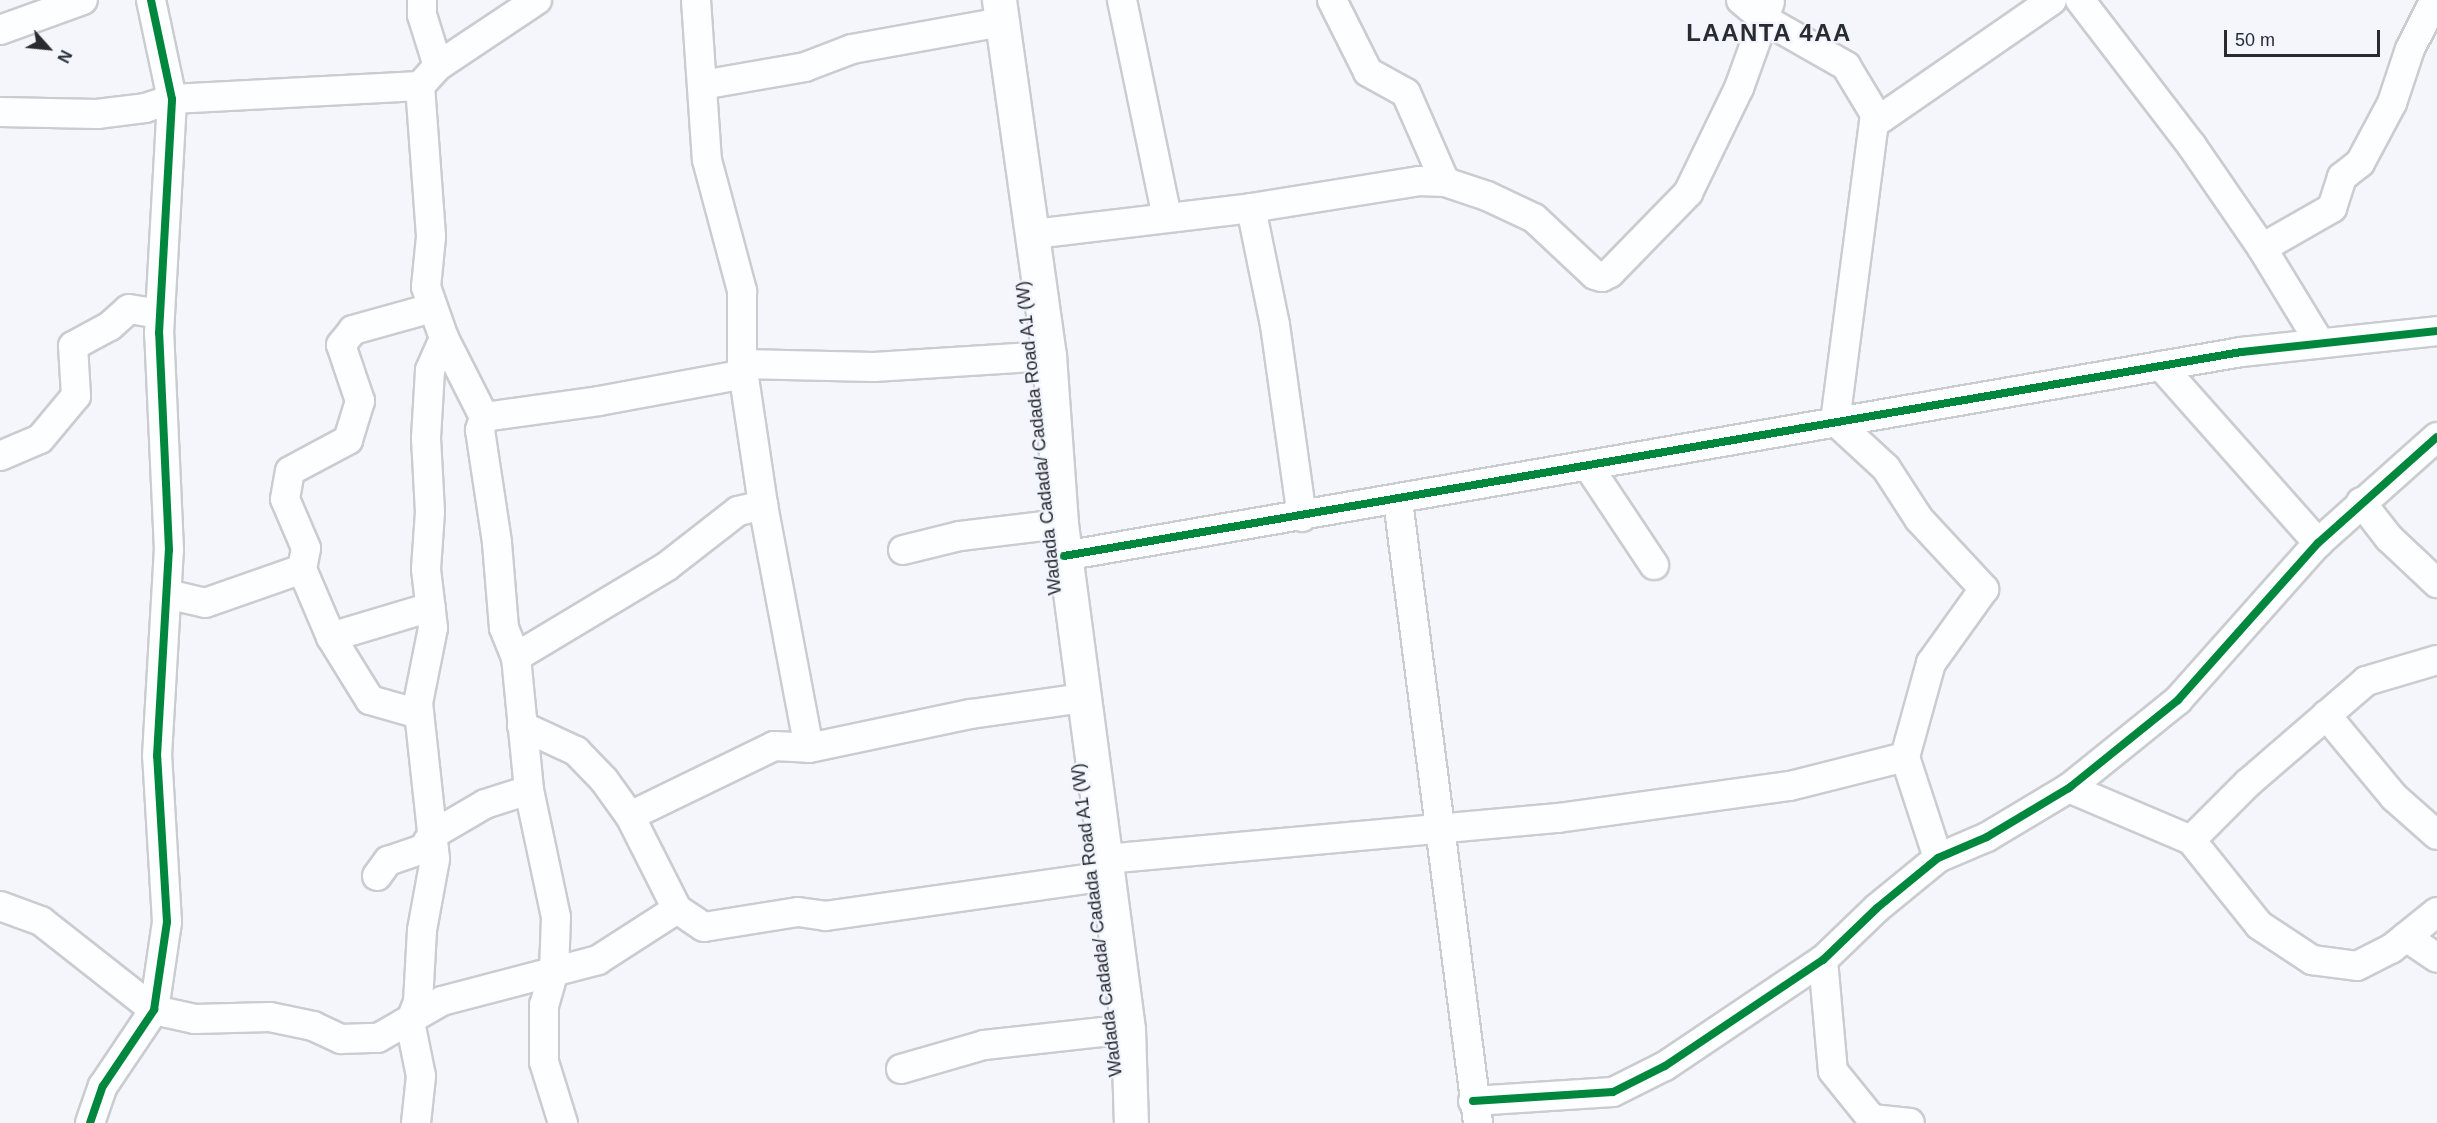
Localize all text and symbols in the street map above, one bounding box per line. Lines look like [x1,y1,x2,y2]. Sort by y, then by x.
north arrow [18,18,78,78]
scale bar [2227,18,2383,56]
district label: LAANTA 4AA [1686,19,1852,47]
text: 50 m [2235,30,2275,50]
text: N [54,47,75,65]
street label: Wadada Cadada/ Cadada Road A1 (W) [1012,279,1066,597]
street label: Wadada Cadada/ Cadada Road A1 (W) [1067,762,1127,1078]

